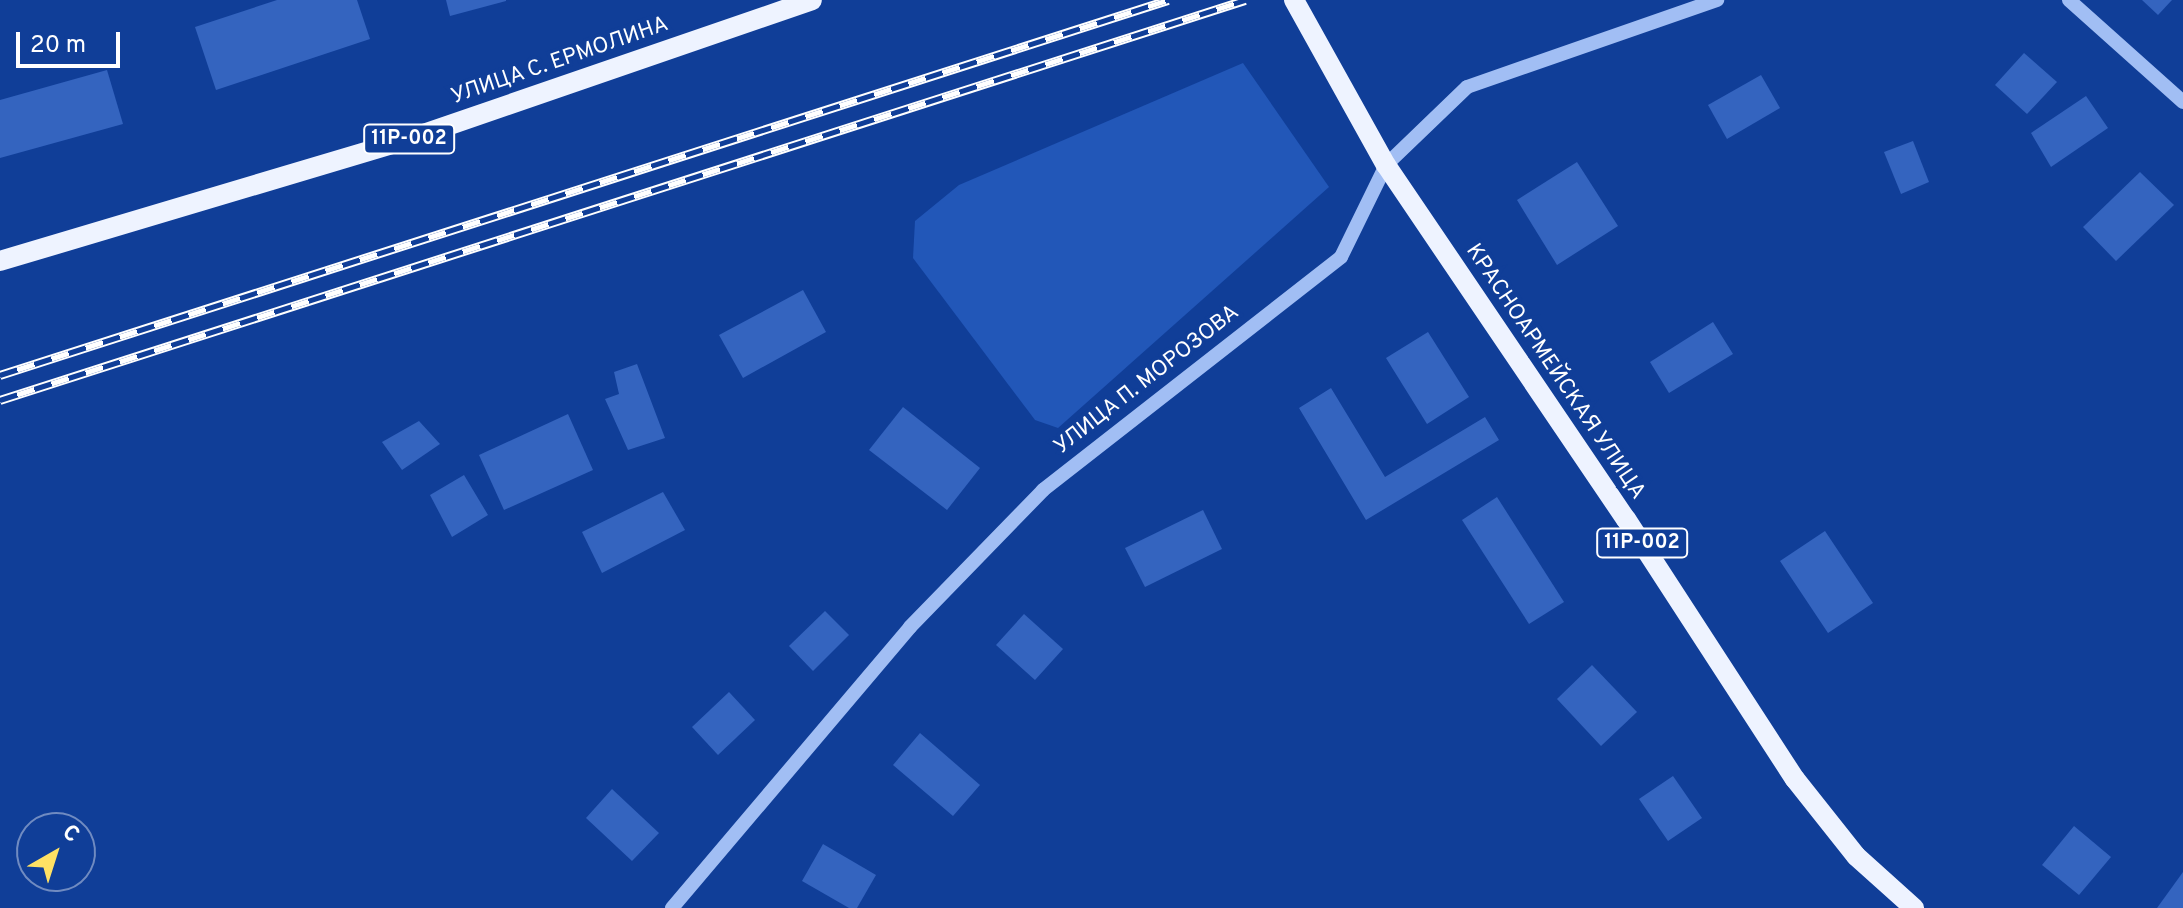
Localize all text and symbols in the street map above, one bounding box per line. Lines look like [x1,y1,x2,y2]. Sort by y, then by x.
street label: УЛИЦА С. ЕРМОЛИНА [448,11,672,111]
scale bar [20,16,124,66]
text: 20 m [30,31,86,61]
road number: 11Р-002 [363,123,455,155]
street label: КРАСНОАРМЕЙСКАЯ УЛИЦА [1459,239,1651,505]
street label: УЛИЦА П. МОРОЗОВА [1049,299,1245,461]
road number: 11Р-002 [1596,527,1688,559]
north arrow [16,812,96,892]
text: С [56,820,84,849]

